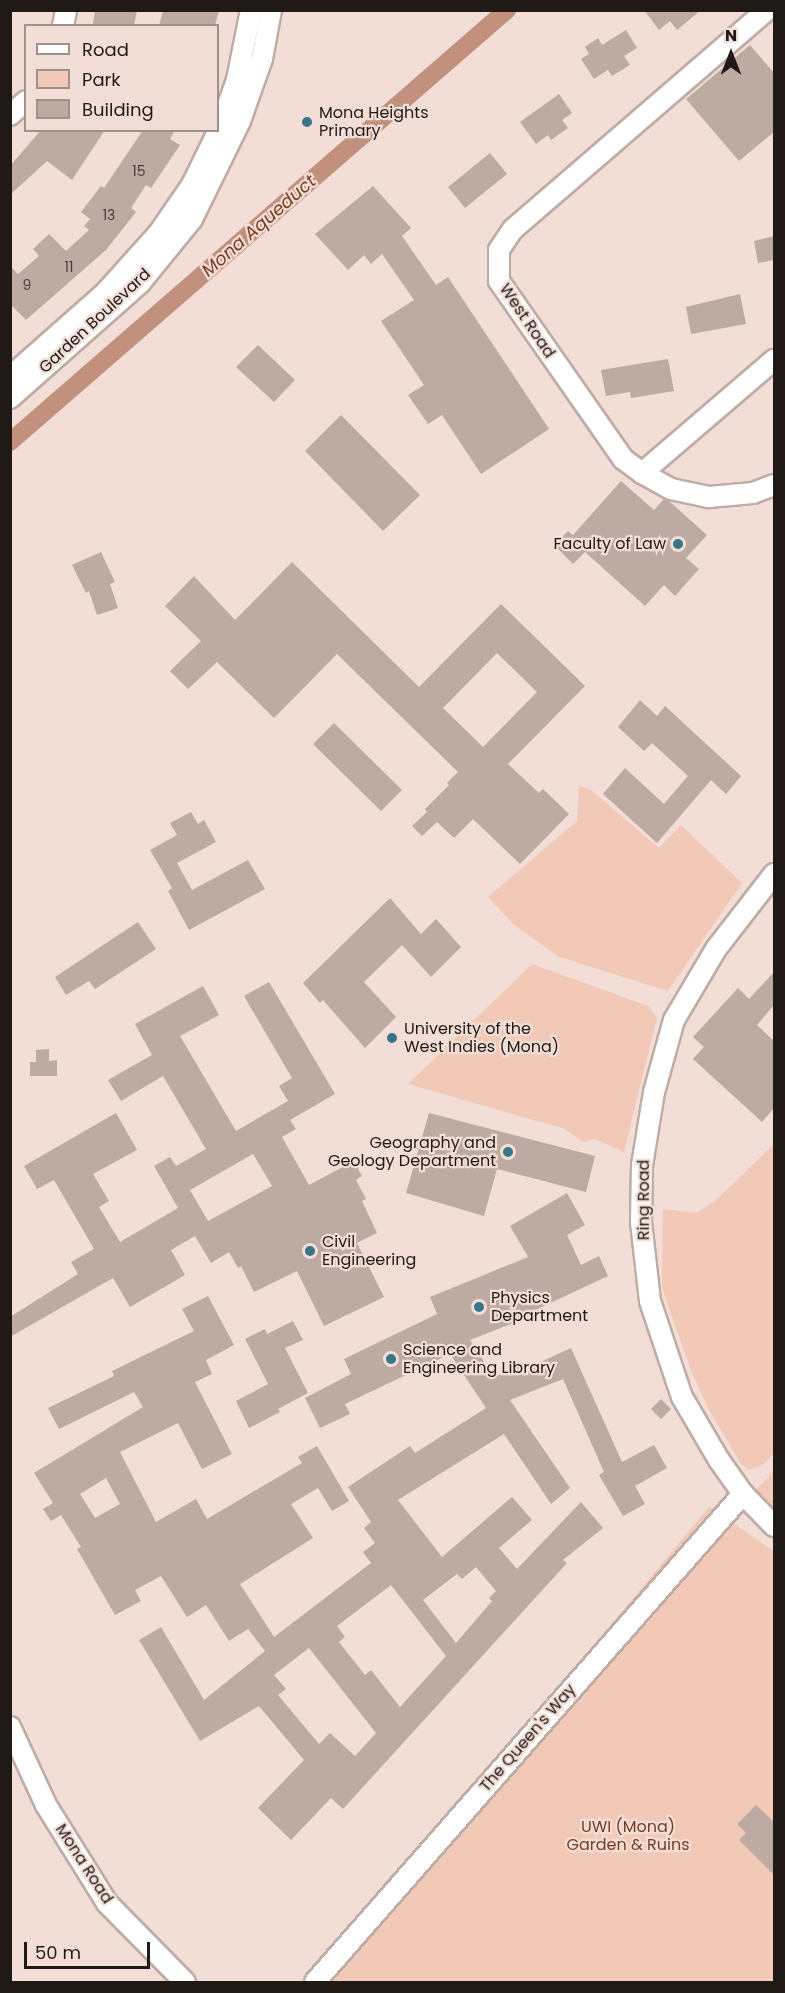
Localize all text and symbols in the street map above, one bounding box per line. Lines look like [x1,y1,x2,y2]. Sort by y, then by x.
legend [24,24,219,132]
north arrow [701,24,761,84]
text: N [725,24,737,47]
text: Road [82,37,129,62]
text: Park [82,67,121,92]
text: Building [82,97,154,122]
place label: Mona Heights Primary [319,103,429,141]
marker: Mona Heights Primary [300,115,314,129]
house number: 15 [132,163,146,179]
water label: Mona Aqueduct [197,171,321,281]
house number: 13 [103,207,115,223]
house number: 11 [65,259,73,275]
street label: Garden Boulevard [35,264,155,378]
house number: 9 [23,277,31,293]
street label: West Road [495,280,559,362]
place label: Faculty of Law [554,534,666,554]
marker: Faculty of Law [671,537,685,551]
place label: University of the West Indies (Mona) [404,1019,559,1057]
marker: University of the West Indies (Mona) [385,1031,399,1045]
place label: Geography and Geology Department [328,1133,496,1171]
marker: Geography and Geology Department [501,1145,515,1159]
street label: Ring Road [634,1160,654,1240]
place label: Civil Engineering [322,1232,416,1270]
marker: Civil Engineering [303,1244,317,1258]
place label: Physics Department [491,1288,588,1326]
marker: Physics Department [472,1300,486,1314]
place label: Science and Engineering Library [403,1340,555,1378]
marker: Science and Engineering Library [384,1352,398,1366]
street label: The Queen's Way [476,1680,580,1796]
park label: UWI (Mona) Garden & Ruins [566,1817,690,1855]
street label: Mona Road [51,1821,117,1907]
scale bar [27,1930,153,1968]
text: 50 m [35,1940,81,1965]

